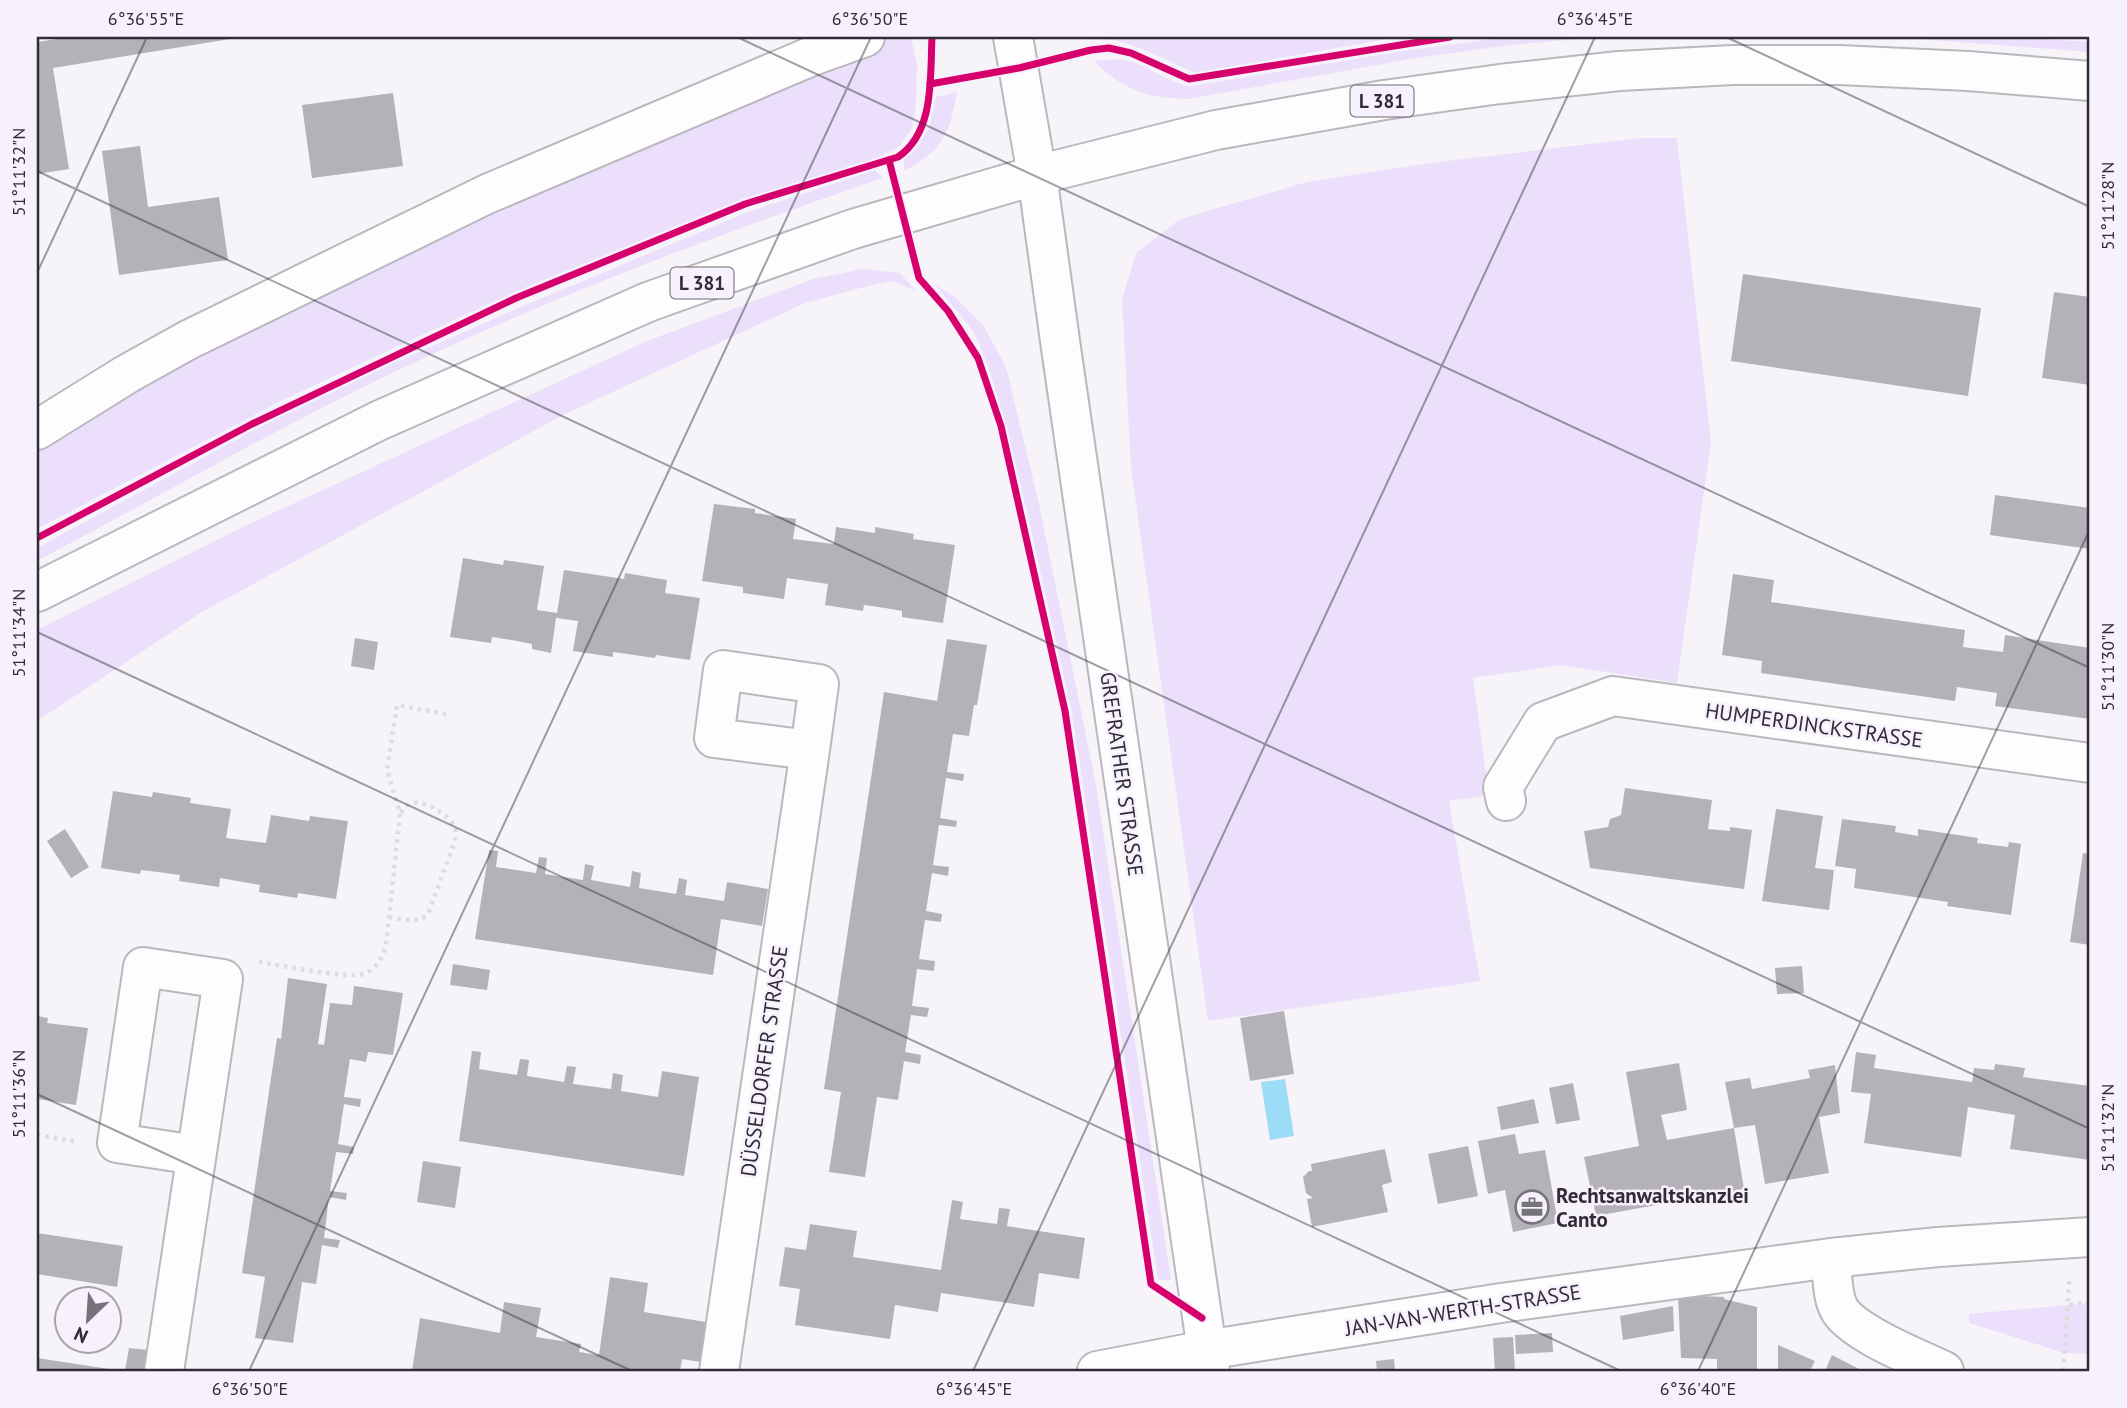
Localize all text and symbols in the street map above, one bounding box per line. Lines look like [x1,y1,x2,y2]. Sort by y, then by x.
text: 6°36'55"E [108,7,184,30]
text: 6°36'50"E [832,7,908,30]
text: 6°36'45"E [1557,7,1633,30]
road number: L 381 [1350,86,1414,116]
text: 51°11'32"N [7,128,30,216]
text: 51°11'28"N [2096,162,2119,250]
road number: L 381 [670,268,734,298]
text: 51°11'34"N [7,589,30,677]
text: 51°11'30"N [2096,623,2119,711]
street label: GREFRATHER STRASSE [1094,670,1150,878]
street label: HUMPERDINCKSTRASSE [1704,696,1924,754]
street label: DÜSSELDORFER STRASSE [734,944,794,1178]
text: 51°11'36"N [7,1050,30,1138]
text: 51°11'32"N [2096,1084,2119,1172]
place label: Rechtsanwaltskanzlei Canto [1556,1182,1749,1233]
office icon: Rechtsanwaltskanzlei Canto [1513,1188,1551,1226]
street label: JAN-VAN-WERTH-STRASSE [1342,1278,1583,1342]
north arrow [52,1286,122,1356]
text: N [70,1322,92,1349]
text: 6°36'50"E [212,1377,288,1400]
text: 6°36'45"E [936,1377,1012,1400]
text: 6°36'40"E [1660,1377,1736,1400]

